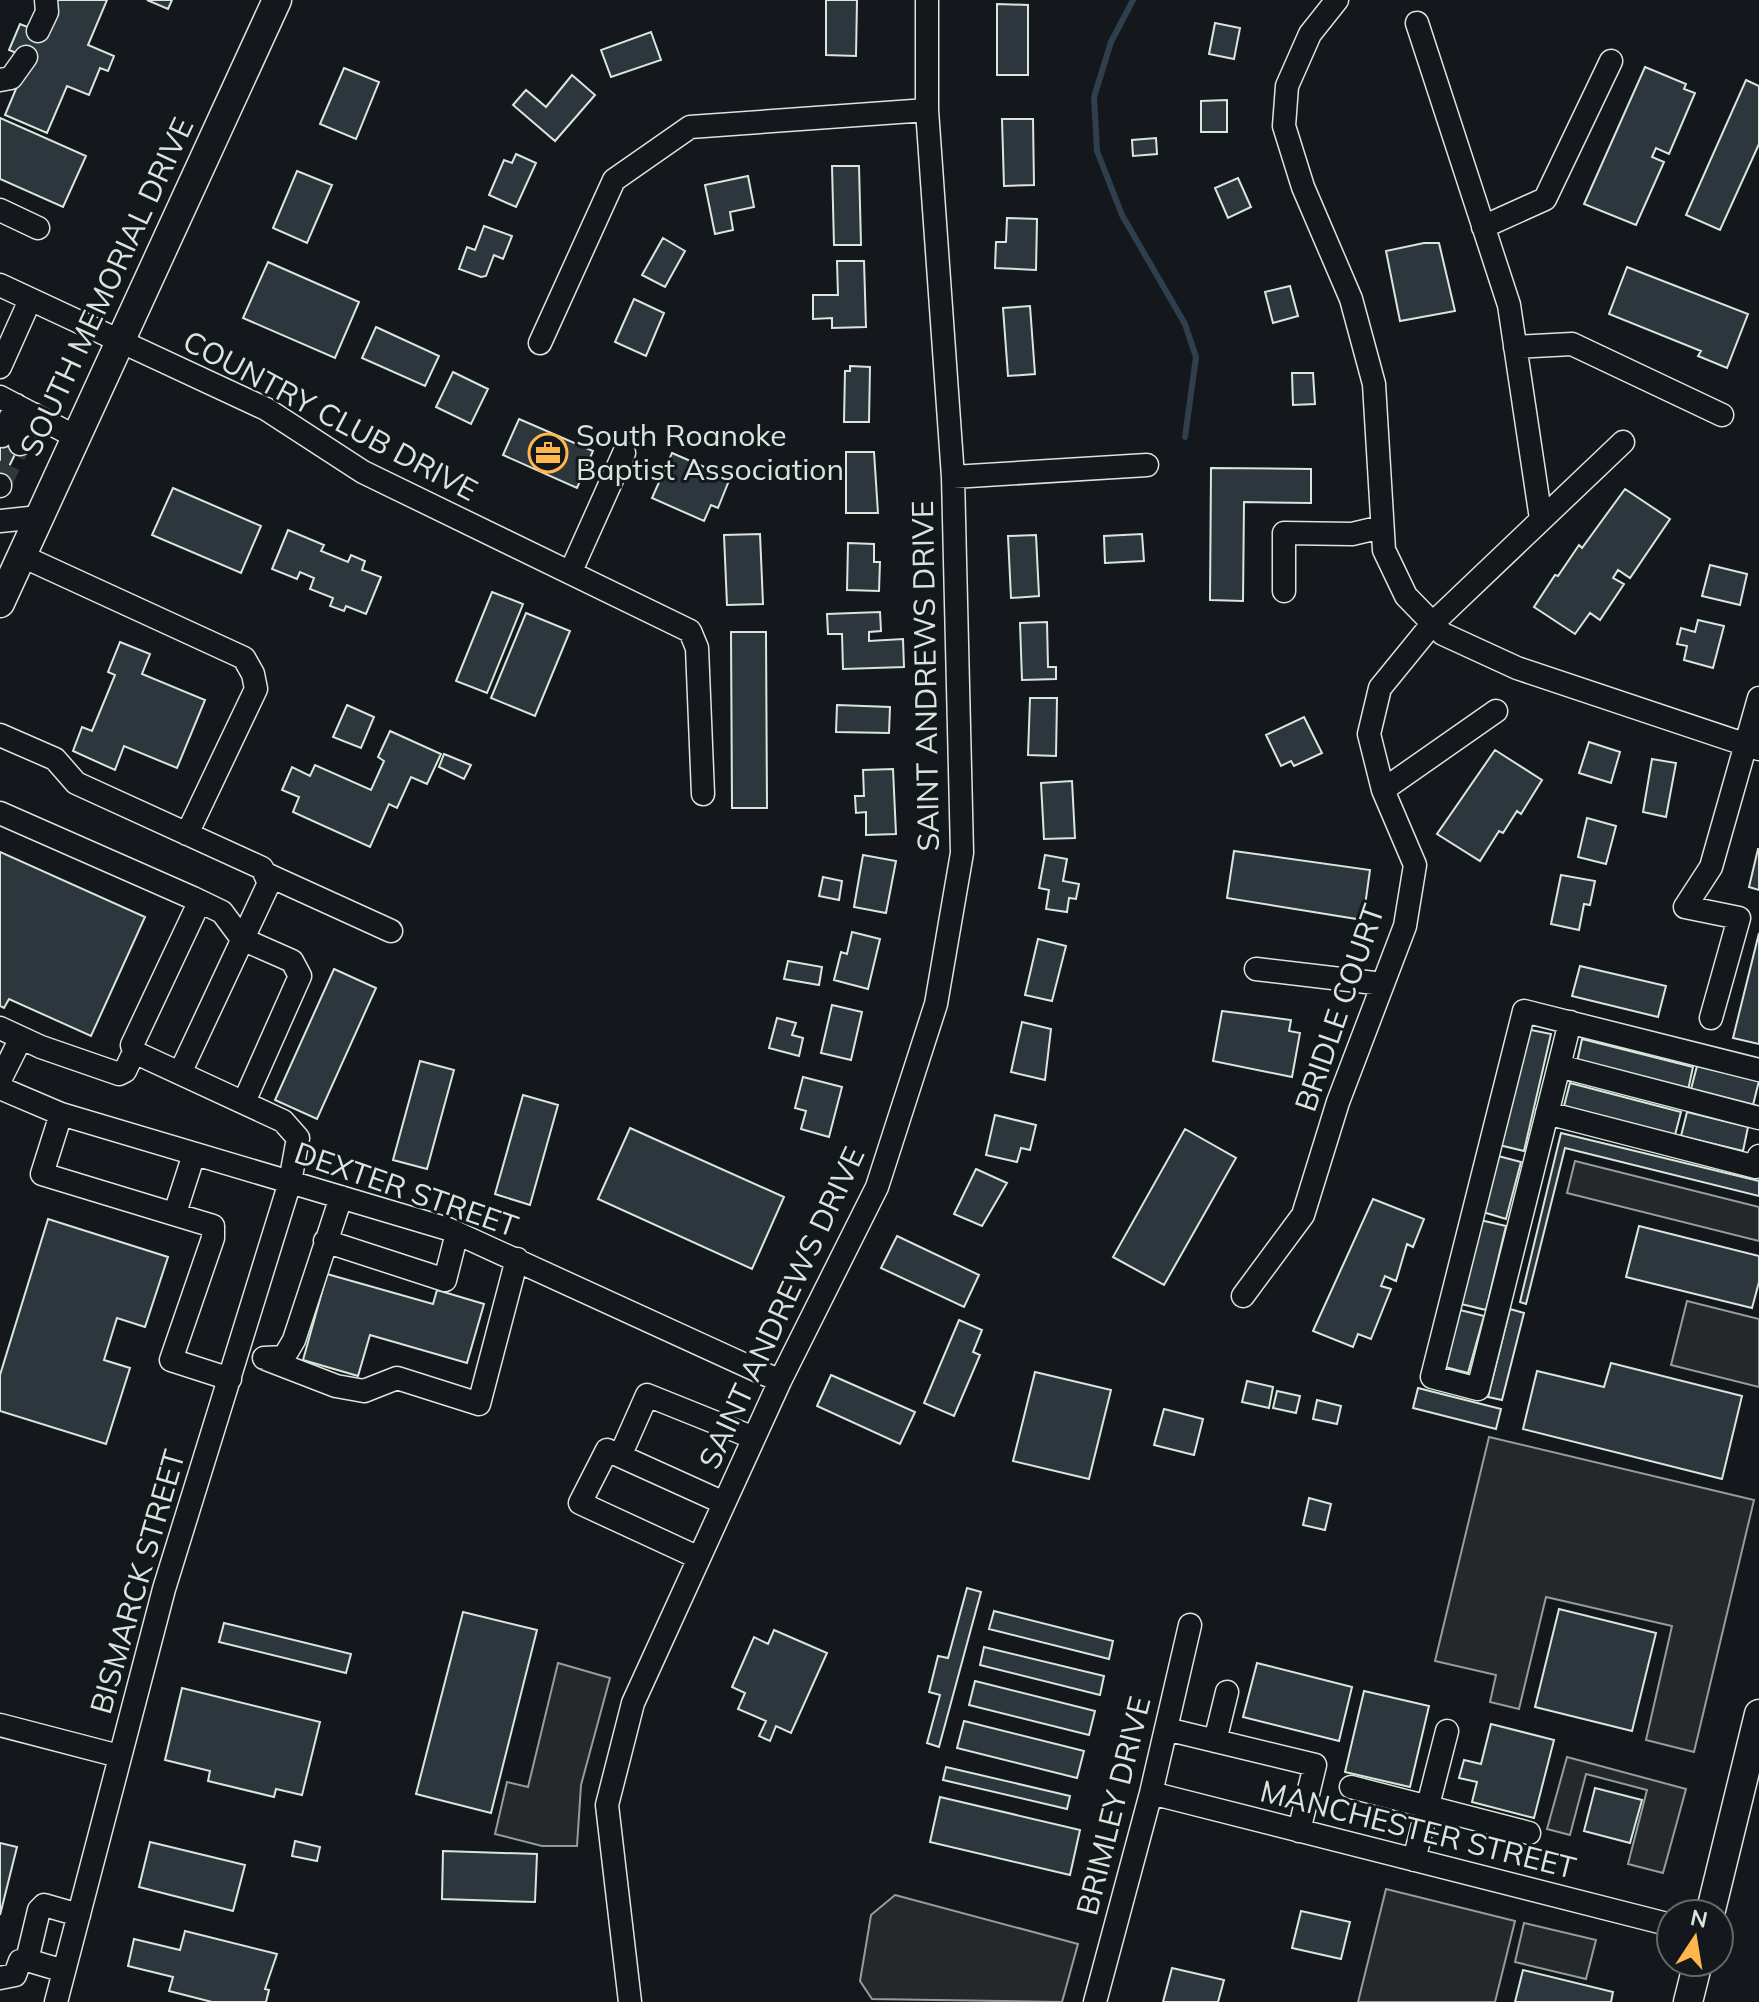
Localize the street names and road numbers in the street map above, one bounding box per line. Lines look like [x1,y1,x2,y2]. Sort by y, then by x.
street label: SOUTH MEMORIAL DRIVE [11,111,201,462]
street label: COUNTRY CLUB DRIVE [177,321,484,509]
street label: SAINT ANDREWS DRIVE [903,500,947,852]
street label: BRIDLE COURT [1286,899,1392,1116]
street label: DEXTER STREET [290,1133,523,1245]
street label: SAINT ANDREWS DRIVE [690,1141,872,1475]
street label: BISMARCK STREET [81,1445,193,1718]
street label: BRIMLEY DRIVE [1067,1692,1159,1919]
street label: MANCHESTER STREET [1257,1771,1580,1887]

